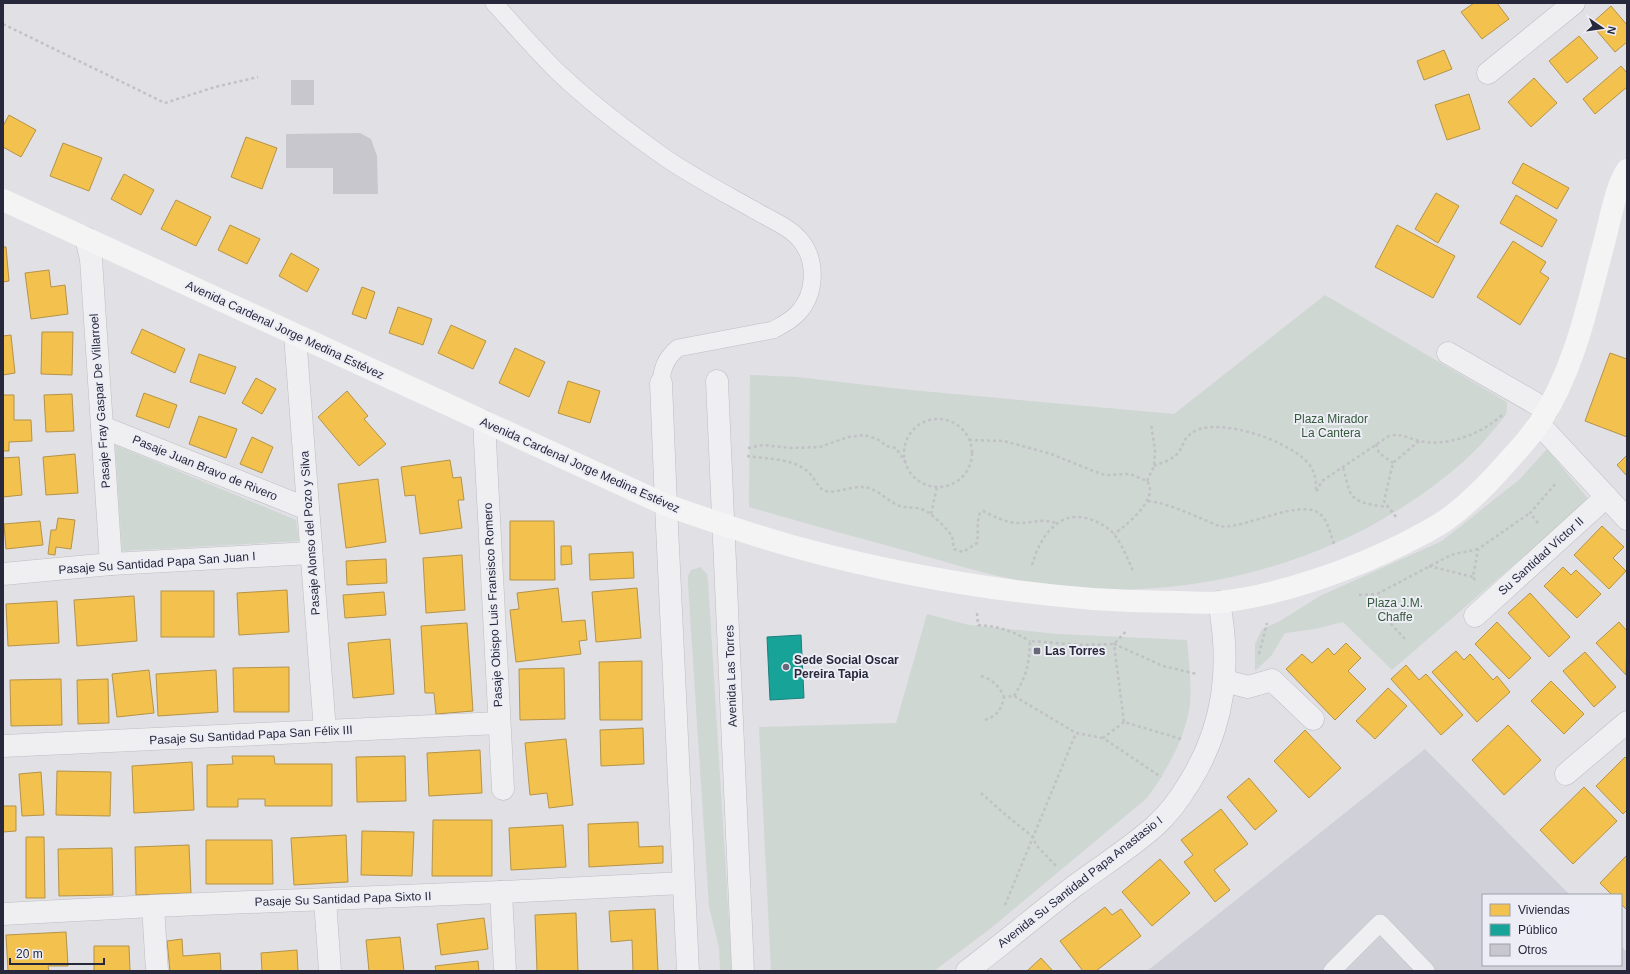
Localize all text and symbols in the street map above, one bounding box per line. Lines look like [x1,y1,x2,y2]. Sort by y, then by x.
north arrow [1582,8,1622,48]
text: N [1605,25,1618,36]
street label: Avenida Cardenal Jorge Medina Estévez [184,278,386,382]
street label: Pasaje Fray Gaspar De Villarroel [87,313,113,489]
park label: Plaza Mirador La Cantera [1294,412,1368,440]
street label: Avenida Cardenal Jorge Medina Estévez [478,414,682,516]
street label: Pasaje Juan Bravo de Rivero [130,432,280,504]
street label: Pasaje Alonso del Pozo y Silva [297,450,323,616]
street label: Pasaje Obispo Luis Fransisco Romero [481,502,505,708]
street label: Su Santidad Víctor II [1495,514,1587,598]
street label: Pasaje Su Santidad Papa San Juan I [58,549,256,577]
park label: Plaza J.M. Chaffe [1367,596,1423,624]
street label: Avenida Las Torres [722,625,740,727]
place label: Las Torres [1045,644,1106,658]
marker: Las Torres [1032,646,1042,656]
place label: Sede Social Oscar Pereira Tapia [794,653,899,681]
marker: Sede Social Oscar Pereira Tapia [781,662,791,672]
street label: Pasaje Su Santidad Papa San Félix III [149,723,353,747]
street label: Avenida Su Santidad Papa Anastasio I [995,813,1165,951]
street label: Pasaje Su Santidad Papa Sixto II [254,889,432,909]
legend [1482,894,1622,966]
text: Viviendas [1518,903,1570,917]
text: Público [1518,923,1558,937]
scale bar [10,940,104,966]
text: Otros [1518,943,1547,957]
text: 20 m [16,947,43,961]

